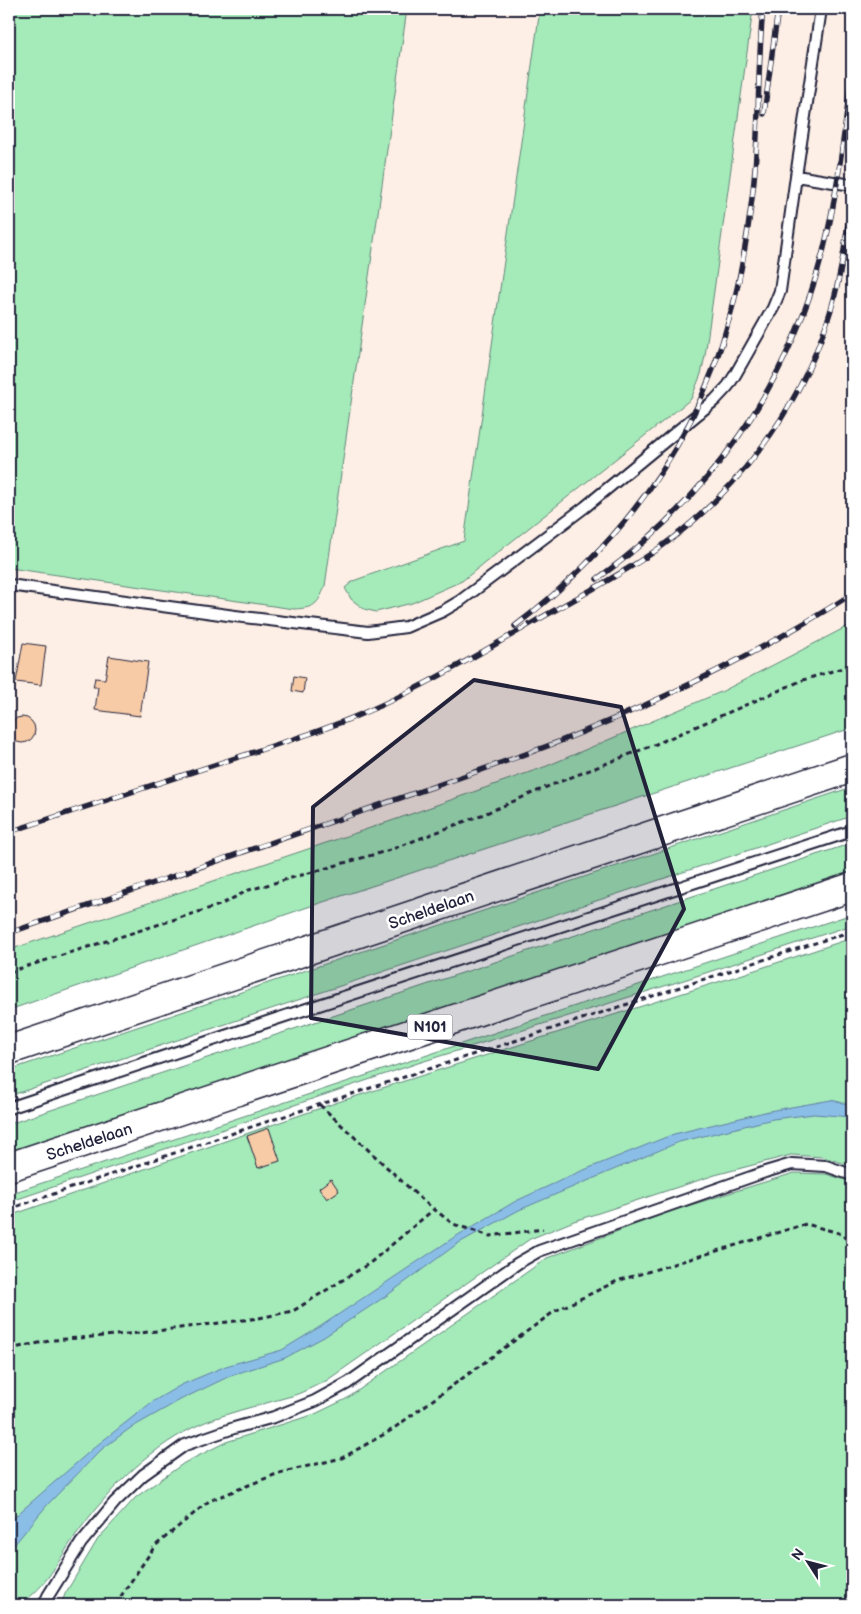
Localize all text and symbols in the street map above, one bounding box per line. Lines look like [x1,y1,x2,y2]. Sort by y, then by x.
street label: Scheldelaan [386,887,477,934]
road number: N101 [408,1014,452,1040]
street label: Scheldelaan [44,1120,135,1165]
north arrow [784,1536,834,1586]
text: N [788,1545,808,1564]

